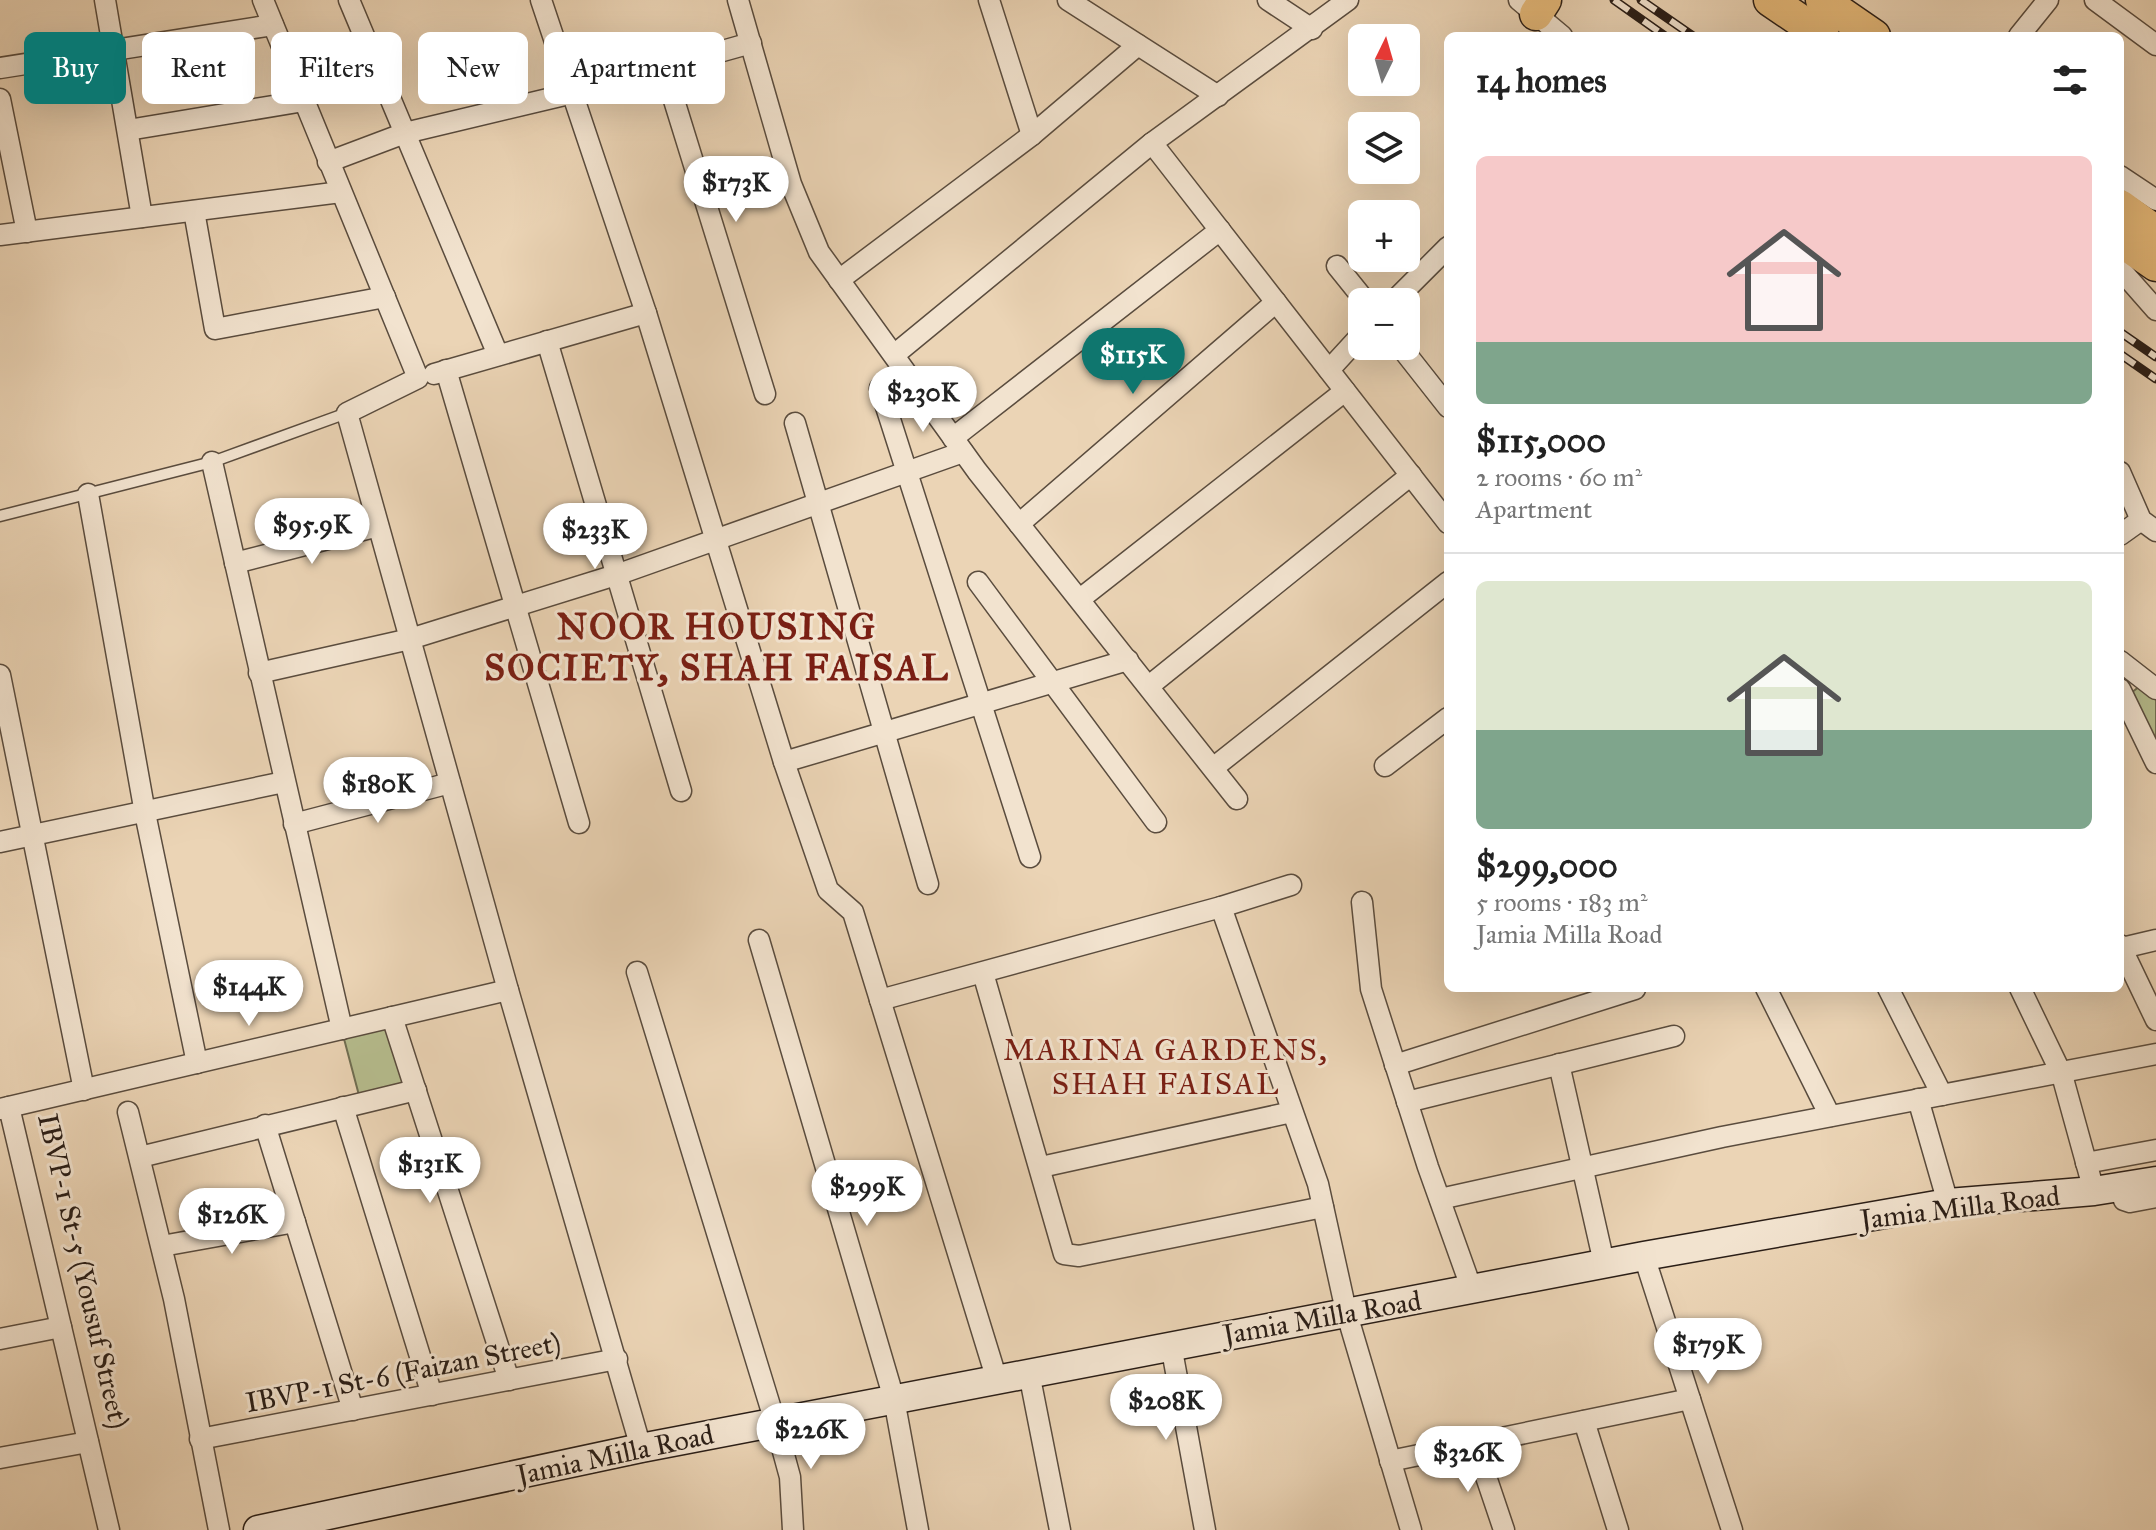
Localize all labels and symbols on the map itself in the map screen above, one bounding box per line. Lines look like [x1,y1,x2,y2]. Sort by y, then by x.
north arrow [1348,24,1420,96]
pin: $173K [680,156,792,224]
pin: $115K [1077,328,1189,396]
pin: $230K [867,366,979,434]
pin: $95.9K [247,498,377,566]
pin: $233K [539,503,651,571]
district label: NOOR HOUSING SOCIETY, SHAH FAISAL [484,605,950,690]
pin: $180K [322,757,434,825]
pin: $144K [193,960,305,1028]
district label: MARINA GARDENS, SHAH FAISAL [1003,1032,1329,1102]
street label: IBVP-1 St-5 (Yousuf Street) [30,1110,137,1432]
pin: $131K [374,1137,486,1205]
pin: $299K [811,1160,923,1228]
street label: Jamia Milla Road [1855,1178,2062,1237]
pin: $126K [176,1188,288,1256]
street label: Jamia Milla Road [1217,1283,1424,1353]
pin: $179K [1652,1318,1764,1386]
street label: IBVP-1 St-6 (Faizan Street) [243,1325,564,1420]
pin: $208K [1110,1374,1222,1442]
pin: $226K [755,1403,867,1471]
street label: Jamia Milla Road [510,1416,717,1493]
pin: $326K [1412,1426,1524,1494]

